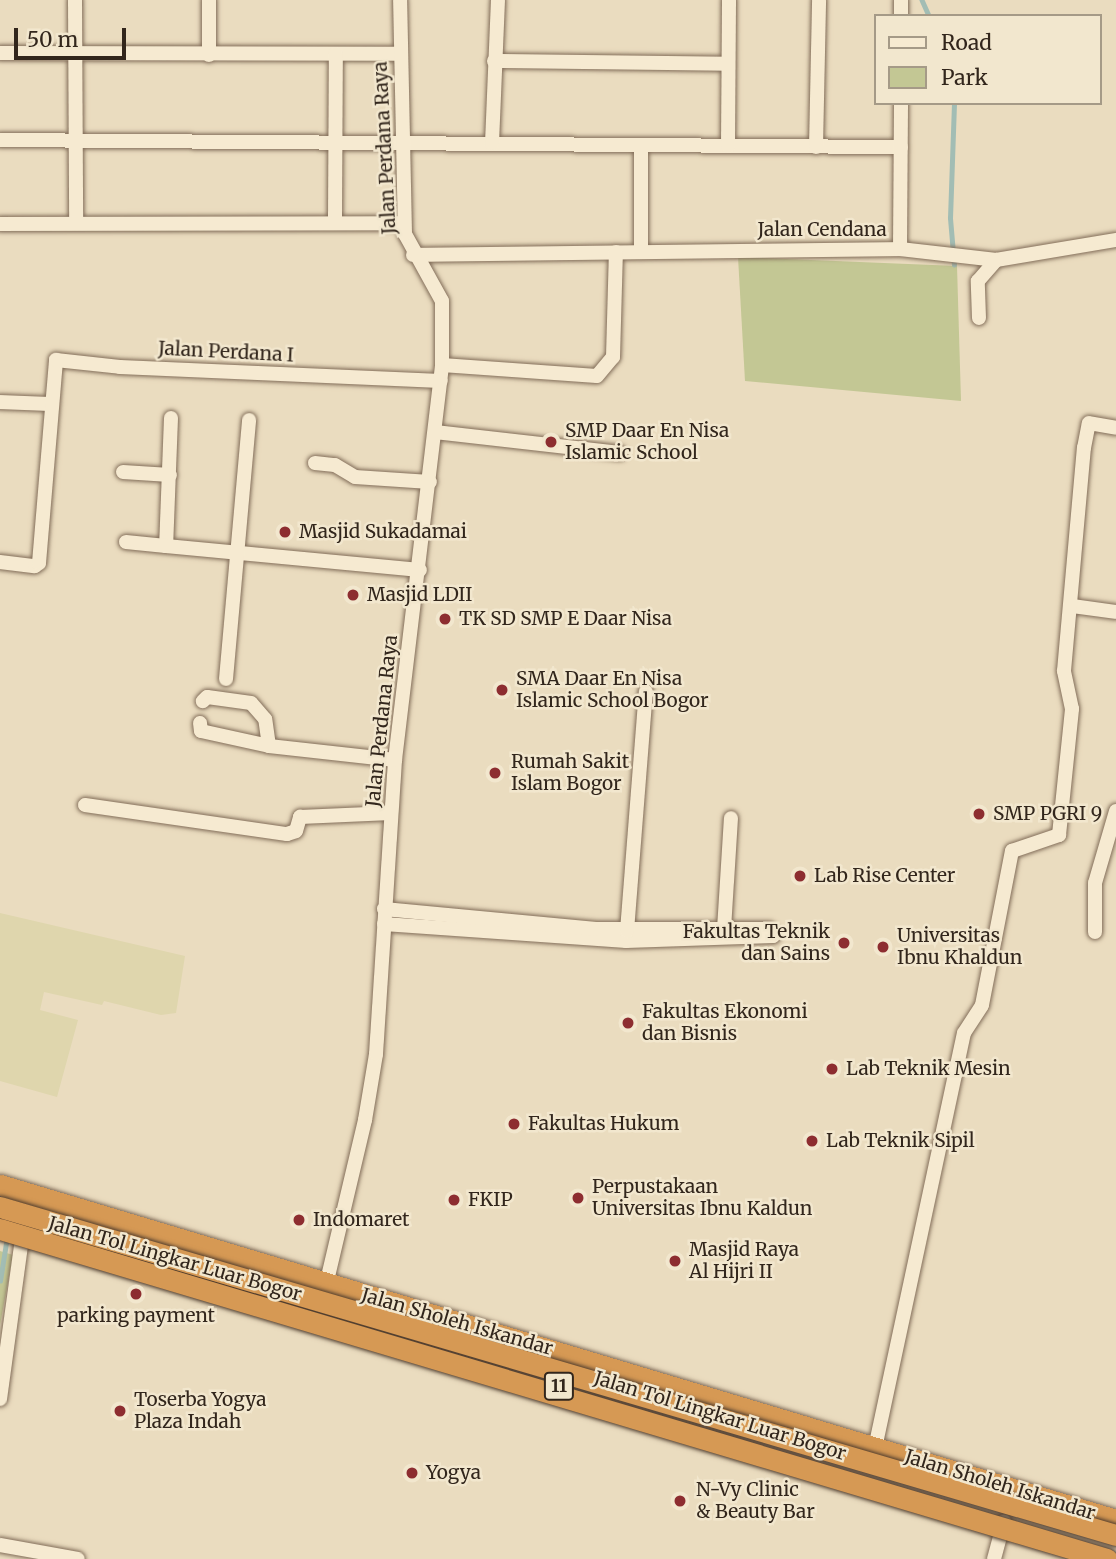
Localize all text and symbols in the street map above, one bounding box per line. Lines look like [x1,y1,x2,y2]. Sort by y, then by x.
scale bar [18,14,130,58]
legend [874,14,1102,105]
text: 50 m [27,26,78,53]
text: Road [941,29,992,56]
street label: Jalan Perdana Raya [369,61,401,235]
text: Park [941,64,988,91]
street label: Jalan Cendana [757,219,887,241]
street label: Jalan Perdana I [158,337,294,367]
place label: SMP Daar En Nisa Islamic School [565,420,729,464]
marker: SMP Daar En Nisa Islamic School [543,434,559,450]
place label: Masjid Sukadamai [299,521,467,543]
marker: Masjid Sukadamai [277,524,293,540]
place label: Masjid LDII [367,584,472,606]
marker: Masjid LDII [345,587,361,603]
place label: TK SD SMP E Daar Nisa [459,608,672,630]
marker: TK SD SMP E Daar Nisa [437,611,453,627]
street label: Jalan Perdana Raya [362,634,402,808]
place label: SMA Daar En Nisa Islamic School Bogor [516,668,709,712]
marker: SMA Daar En Nisa Islamic School Bogor [494,682,510,698]
place label: Rumah Sakit Islam Bogor [511,751,629,795]
marker: Rumah Sakit Islam Bogor [485,763,505,783]
place label: SMP PGRI 9 [993,803,1102,825]
marker: SMP PGRI 9 [971,806,987,822]
place label: Lab Rise Center [814,865,955,887]
marker: Lab Rise Center [792,868,808,884]
place label: Fakultas Teknik dan Sains [683,921,830,965]
place label: Universitas Ibnu Khaldun [897,925,1022,969]
marker: Fakultas Teknik dan Sains [836,935,852,951]
marker: Universitas Ibnu Khaldun [875,939,891,955]
place label: Fakultas Ekonomi dan Bisnis [642,1001,808,1045]
marker: Fakultas Ekonomi dan Bisnis [620,1015,636,1031]
place label: Lab Teknik Mesin [846,1058,1011,1080]
marker: Lab Teknik Mesin [824,1061,840,1077]
place label: Fakultas Hukum [528,1113,679,1135]
marker: Fakultas Hukum [506,1116,522,1132]
place label: Lab Teknik Sipil [826,1130,975,1152]
marker: Lab Teknik Sipil [804,1133,820,1149]
place label: Perpustakaan Universitas Ibnu Kaldun [592,1176,812,1220]
place label: FKIP [468,1189,513,1211]
marker: Perpustakaan Universitas Ibnu Kaldun [570,1190,586,1206]
marker: FKIP [446,1192,462,1208]
place label: Indomaret [313,1209,410,1231]
street label: Jalan Tol Lingkar Luar Bogor [46,1212,304,1306]
marker: Indomaret [291,1212,307,1228]
place label: Masjid Raya Al Hijri II [689,1239,799,1283]
marker: Masjid Raya Al Hijri II [667,1253,683,1269]
street label: Jalan Sholeh Iskandar [359,1284,555,1360]
marker: parking payment [128,1286,144,1302]
place label: parking payment [57,1305,215,1327]
street label: Jalan Tol Lingkar Luar Bogor [591,1367,849,1465]
road number: 11 [543,1372,575,1400]
place label: Toserba Yogya Plaza Indah [134,1389,266,1433]
marker: Toserba Yogya Plaza Indah [112,1403,128,1419]
street label: Jalan Sholeh Iskandar [902,1445,1098,1525]
place label: Yogya [426,1462,481,1484]
marker: Yogya [404,1465,420,1481]
place label: N-Vy Clinic & Beauty Bar [696,1479,815,1523]
marker: N-Vy Clinic & Beauty Bar [670,1491,690,1511]

